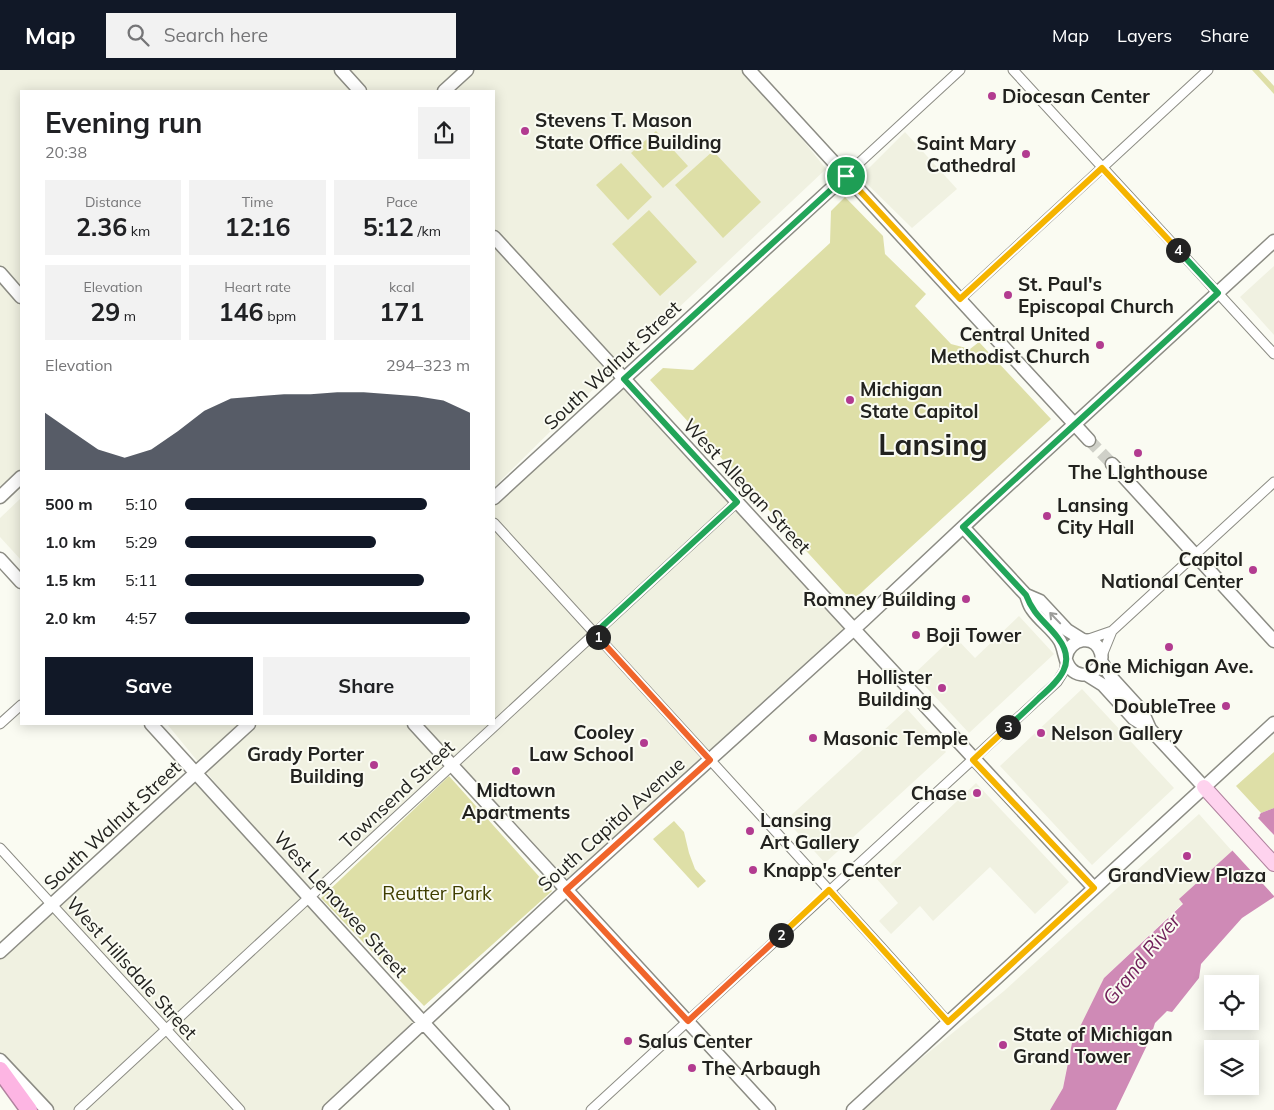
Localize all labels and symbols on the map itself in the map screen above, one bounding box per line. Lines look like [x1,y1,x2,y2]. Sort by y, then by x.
place label: Diocesan Center [1002,84,1150,108]
marker: Diocesan Center [986,90,998,102]
place label: Stevens T. Mason State Office Building [535,108,722,154]
marker: Stevens T. Mason State Office Building [519,125,531,137]
place label: Saint Mary Cathedral [916,131,1017,177]
marker: Saint Mary Cathedral [1020,148,1032,160]
pin [825,155,867,197]
pin: 4 [1166,238,1190,262]
place label: St. Paul's Episcopal Church [1018,272,1174,318]
marker: St. Paul's Episcopal Church [1002,289,1014,301]
street label: South Walnut Street [539,295,686,435]
place label: Central United Methodist Church [930,322,1090,368]
marker: Central United Methodist Church [1094,339,1106,351]
place label: Michigan State Capitol [860,377,978,423]
marker: Michigan State Capitol [844,394,856,406]
street label: West Allegan Street [678,413,816,559]
district label: Lansing [878,426,988,462]
marker: The LIghthouse [1132,447,1144,459]
place label: The LIghthouse [1068,460,1208,484]
place label: Lansing City Hall [1057,493,1134,539]
marker: Lansing City Hall [1041,510,1053,522]
place label: Capitol National Center [1101,547,1244,593]
marker: Capitol National Center [1247,564,1259,576]
place label: Romney Building [803,587,956,611]
marker: Romney Building [960,593,972,605]
one-way arrow [1049,611,1061,624]
place label: Boji Tower [926,623,1022,647]
pin: 1 [586,624,610,650]
marker: Boji Tower [910,629,922,641]
marker: One Michigan Ave. [1163,641,1175,653]
place label: One Michigan Ave. [1085,654,1253,678]
place label: Hollister Building [857,665,933,711]
marker: Hollister Building [936,682,948,694]
place label: DoubleTree [1113,694,1216,718]
marker: DoubleTree [1220,700,1232,712]
pin: 3 [996,714,1020,740]
place label: Cooley Law School [529,720,635,766]
place label: Nelson Gallery [1051,721,1183,745]
place label: Masonic Temple [823,726,968,750]
marker: Nelson Gallery [1035,727,1047,739]
marker: Masonic Temple [807,732,819,744]
street label: Townsend Street [335,734,460,853]
marker: Cooley Law School [638,737,650,749]
place label: Grady Porter Building [247,742,365,788]
street label: South Capitol Avenue [533,752,689,896]
street label: South Walnut Street [39,755,186,895]
marker: Grady Porter Building [368,759,380,771]
marker: Midtown Apartments [510,765,522,777]
place label: Midtown Apartments [462,778,570,824]
place label: Chase [911,781,967,805]
marker: Chase [971,787,983,799]
place label: Lansing Art Gallery [760,808,860,854]
marker: Lansing Art Gallery [744,825,756,837]
street label: West Lenawee Street [269,826,413,982]
marker: GrandView Plaza [1181,850,1193,862]
place label: Knapp's Center [763,858,902,882]
place label: GrandView Plaza [1108,863,1266,887]
marker: Knapp's Center [747,864,759,876]
park label: Reutter Park [382,881,492,905]
street label: West Hillsdale Street [62,892,203,1045]
water label: Grand River [1097,908,1186,1010]
pin: 2 [768,922,794,948]
place label: State of Michigan Grand Tower [1013,1022,1173,1068]
place label: Salus Center [638,1029,753,1053]
marker: Salus Center [622,1035,634,1047]
marker: State of Michigan Grand Tower [997,1039,1009,1051]
place label: The Arbaugh [702,1056,821,1080]
marker: The Arbaugh [686,1062,698,1074]

